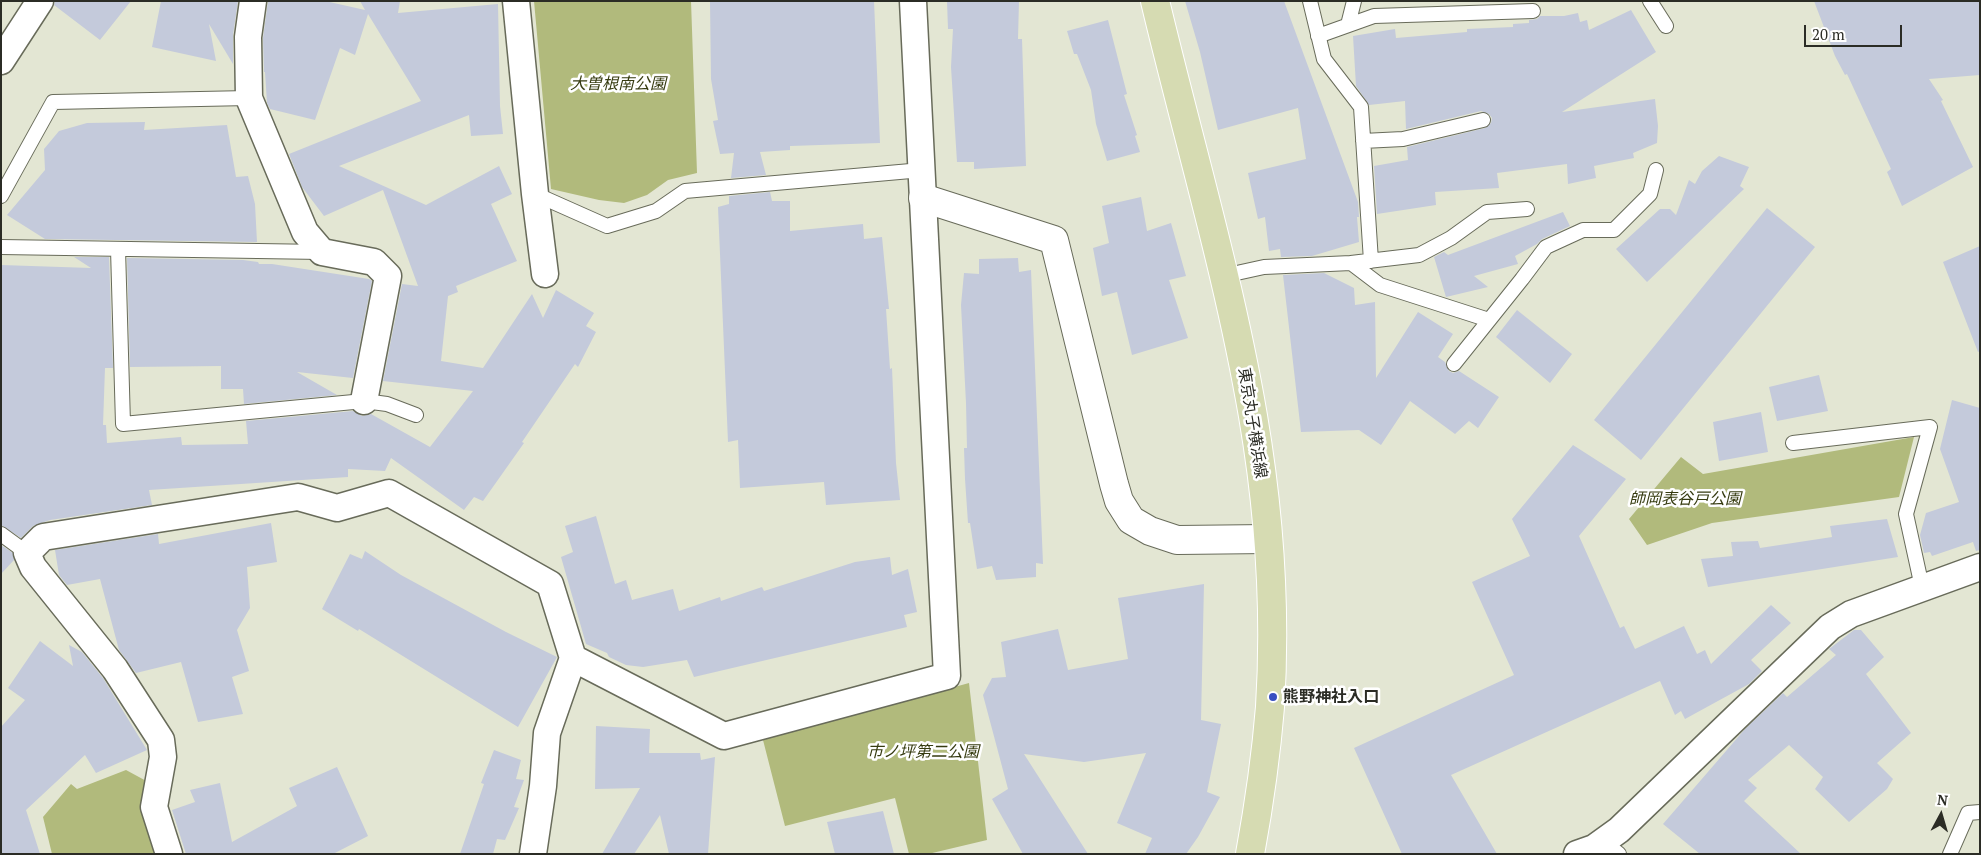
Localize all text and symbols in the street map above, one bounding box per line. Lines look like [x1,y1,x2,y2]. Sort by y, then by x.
scale bar [1806,15,1904,47]
text: 20 m [1812,24,1845,44]
park label: 大曽根南公園 [570,74,666,94]
street label: 東京丸子横浜線 [1234,366,1270,480]
park label: 師岡表谷戸公園 [1629,489,1741,509]
place label: 熊野神社入口 [1283,687,1379,707]
marker: 熊野神社入口 [1267,691,1279,703]
park label: 市ノ坪第二公園 [867,742,979,762]
north arrow [1916,790,1966,840]
text: N [1936,790,1949,810]

